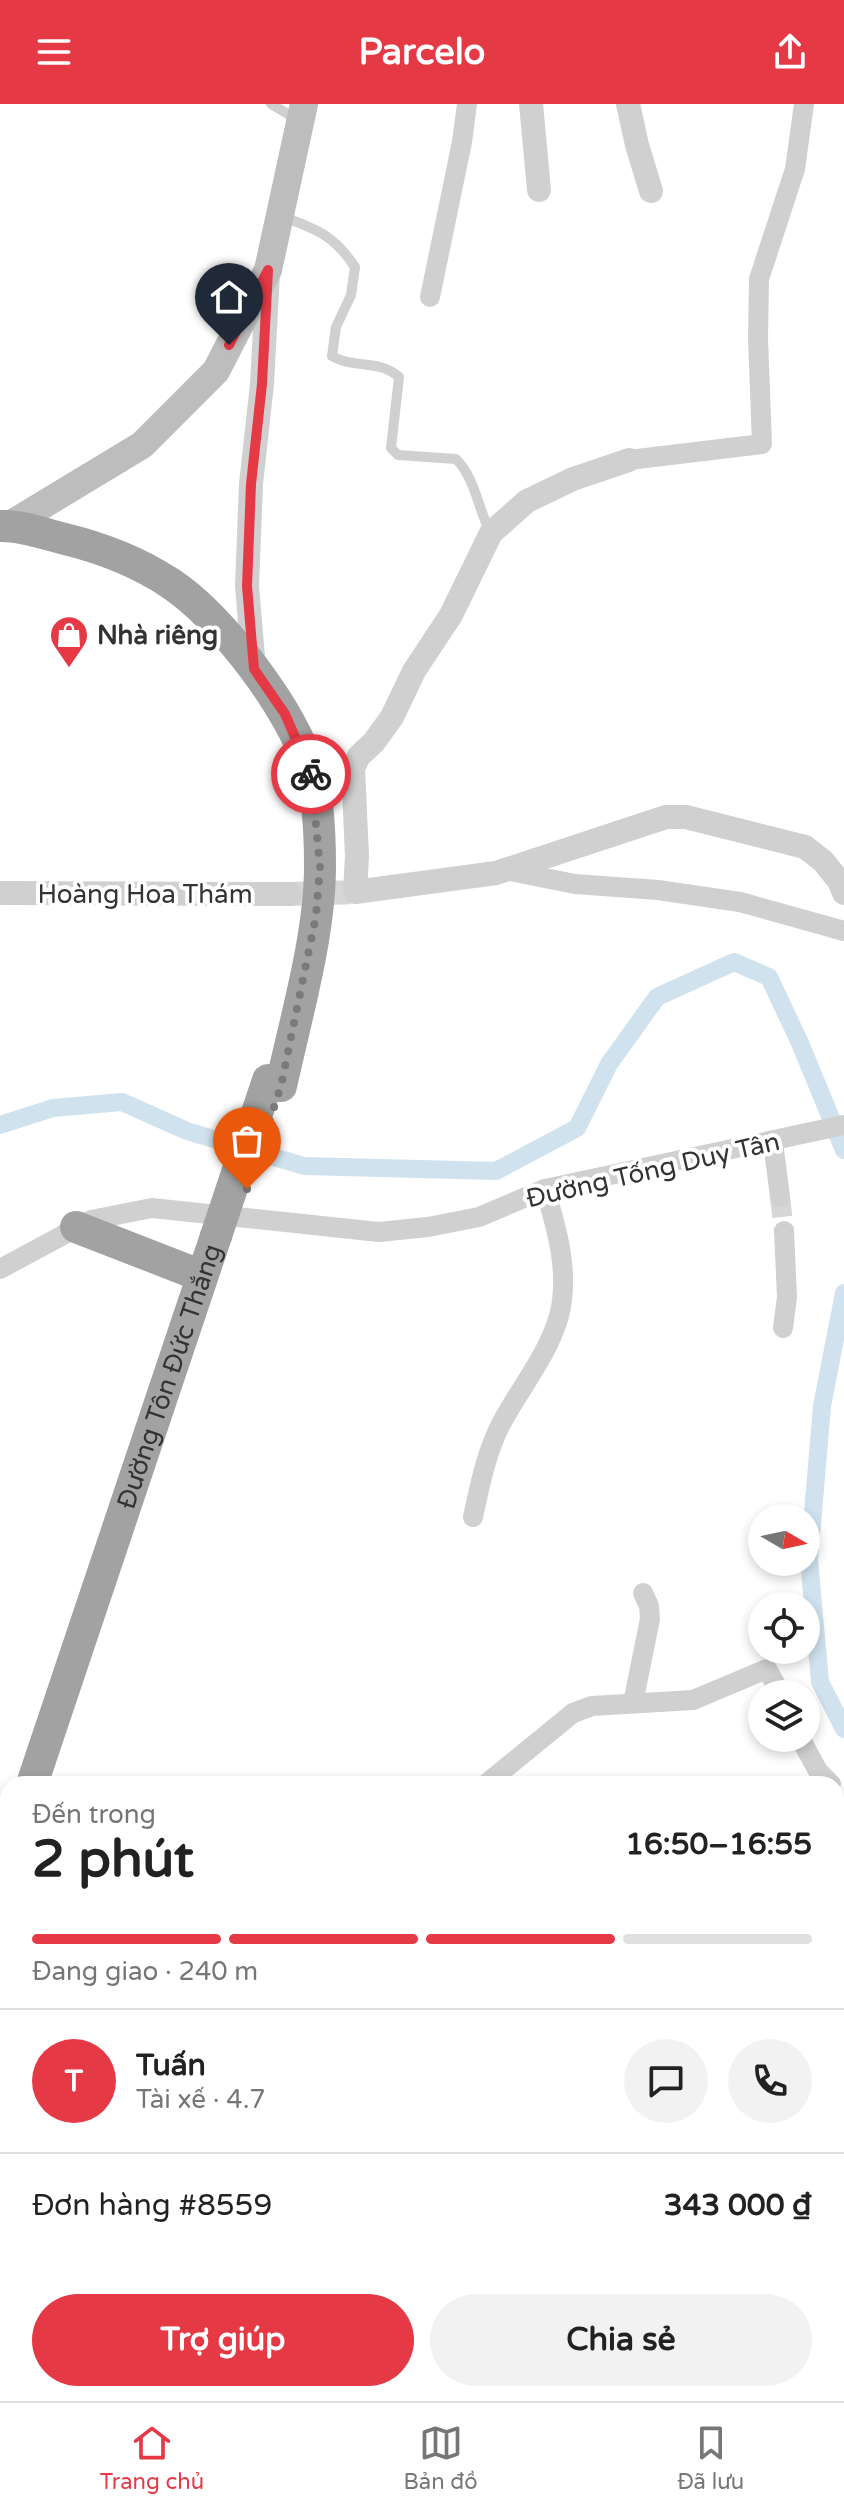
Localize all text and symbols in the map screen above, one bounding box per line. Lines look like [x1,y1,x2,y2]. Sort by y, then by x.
icon: menu [32,30,76,74]
icon: share [768,30,812,74]
text: Parcelo [358,31,486,74]
pin [195,263,263,345]
icon: home [207,275,251,319]
shop icon: Nhà riêng [48,614,90,669]
place label: Nhà riêng [97,620,218,651]
courier [271,734,351,814]
icon: bike [289,752,333,796]
street label: Hoàng Hoa Thám [37,879,253,910]
pin [213,1107,281,1189]
icon: bag [225,1119,269,1163]
street label: Đường Tống Duy Tân [523,1126,783,1214]
street label: Đường Tôn Đức Thắng [110,1240,228,1513]
north arrow [748,1504,820,1576]
map controls [748,1504,820,1752]
button: locate [748,1592,820,1664]
button: layers [748,1680,820,1752]
text: Đến trong [32,1799,156,1830]
text: 16:50–16:55 [625,1826,812,1863]
text: 2 phút [32,1828,194,1891]
text: Đang giao · 240 m [32,1956,258,1987]
button: chat [624,2039,708,2123]
button: phone [728,2039,812,2123]
text: Tuấn [136,2047,206,2084]
text: T [65,2063,83,2100]
text: Tài xế · 4.7 [136,2084,265,2115]
text: Đơn hàng #8559 [32,2187,272,2224]
text: 343 000 ₫ [664,2187,812,2224]
button: Trợ giúp [32,2294,414,2386]
button: Chia sẻ [430,2294,812,2386]
tab: Trang chủ [100,2421,204,2495]
tab: Bản đồ [404,2421,478,2495]
tab: Đã lưu [677,2421,744,2495]

